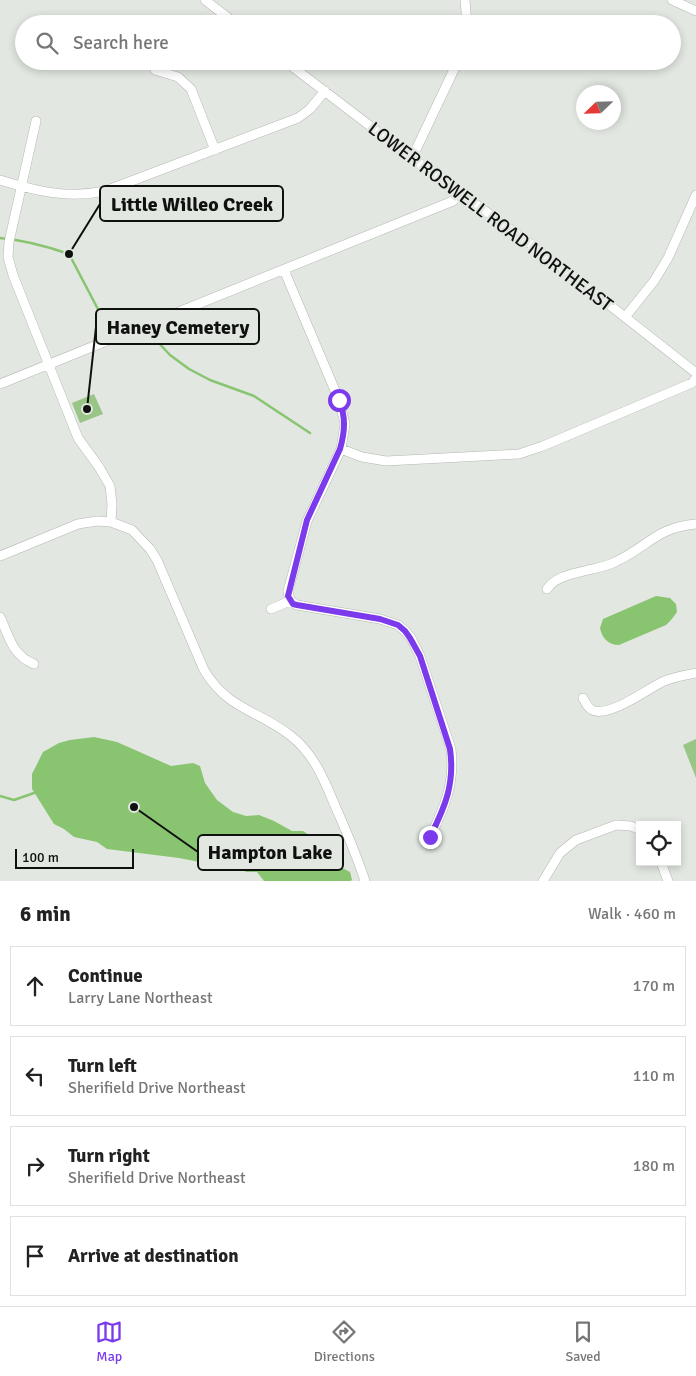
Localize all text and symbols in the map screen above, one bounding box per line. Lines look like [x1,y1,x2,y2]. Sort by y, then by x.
search box [15,15,681,70]
icon: search [33,29,61,57]
text: Search here [73,31,169,55]
north arrow [576,85,621,130]
street label: LOWER ROSWELL ROAD NORTHEAST [363,117,618,317]
callout: Little Willeo Creek [100,186,283,221]
text: Little Willeo Creek [111,192,274,217]
callout: Haney Cemetery [96,309,259,344]
text: Haney Cemetery [107,315,250,340]
route start [328,389,351,412]
map controls [636,821,681,866]
button: locate [636,821,681,866]
route end [419,826,442,849]
callout: Hampton Lake [198,835,343,870]
text: Hampton Lake [208,840,332,865]
scale bar [15,846,134,869]
text: 100 m [22,849,59,866]
text: 6 min [20,901,71,927]
text: Walk · 460 m [588,904,676,924]
text: Continue [68,964,143,988]
icon: ahead [21,972,49,1000]
text: 170 m [633,976,675,996]
text: Larry Lane Northeast [68,988,213,1008]
text: Turn left [68,1054,137,1078]
icon: left [21,1062,49,1090]
text: 110 m [633,1066,675,1086]
text: Sherifield Drive Northeast [68,1078,246,1098]
text: Turn right [68,1144,150,1168]
icon: right [21,1152,49,1180]
text: 180 m [633,1156,675,1176]
text: Sherifield Drive Northeast [68,1168,246,1188]
icon: arrive [21,1242,49,1270]
text: Arrive at destination [68,1244,239,1268]
tab: Map [95,1318,123,1365]
tab: Directions [314,1318,375,1365]
tab: Saved [565,1318,601,1365]

